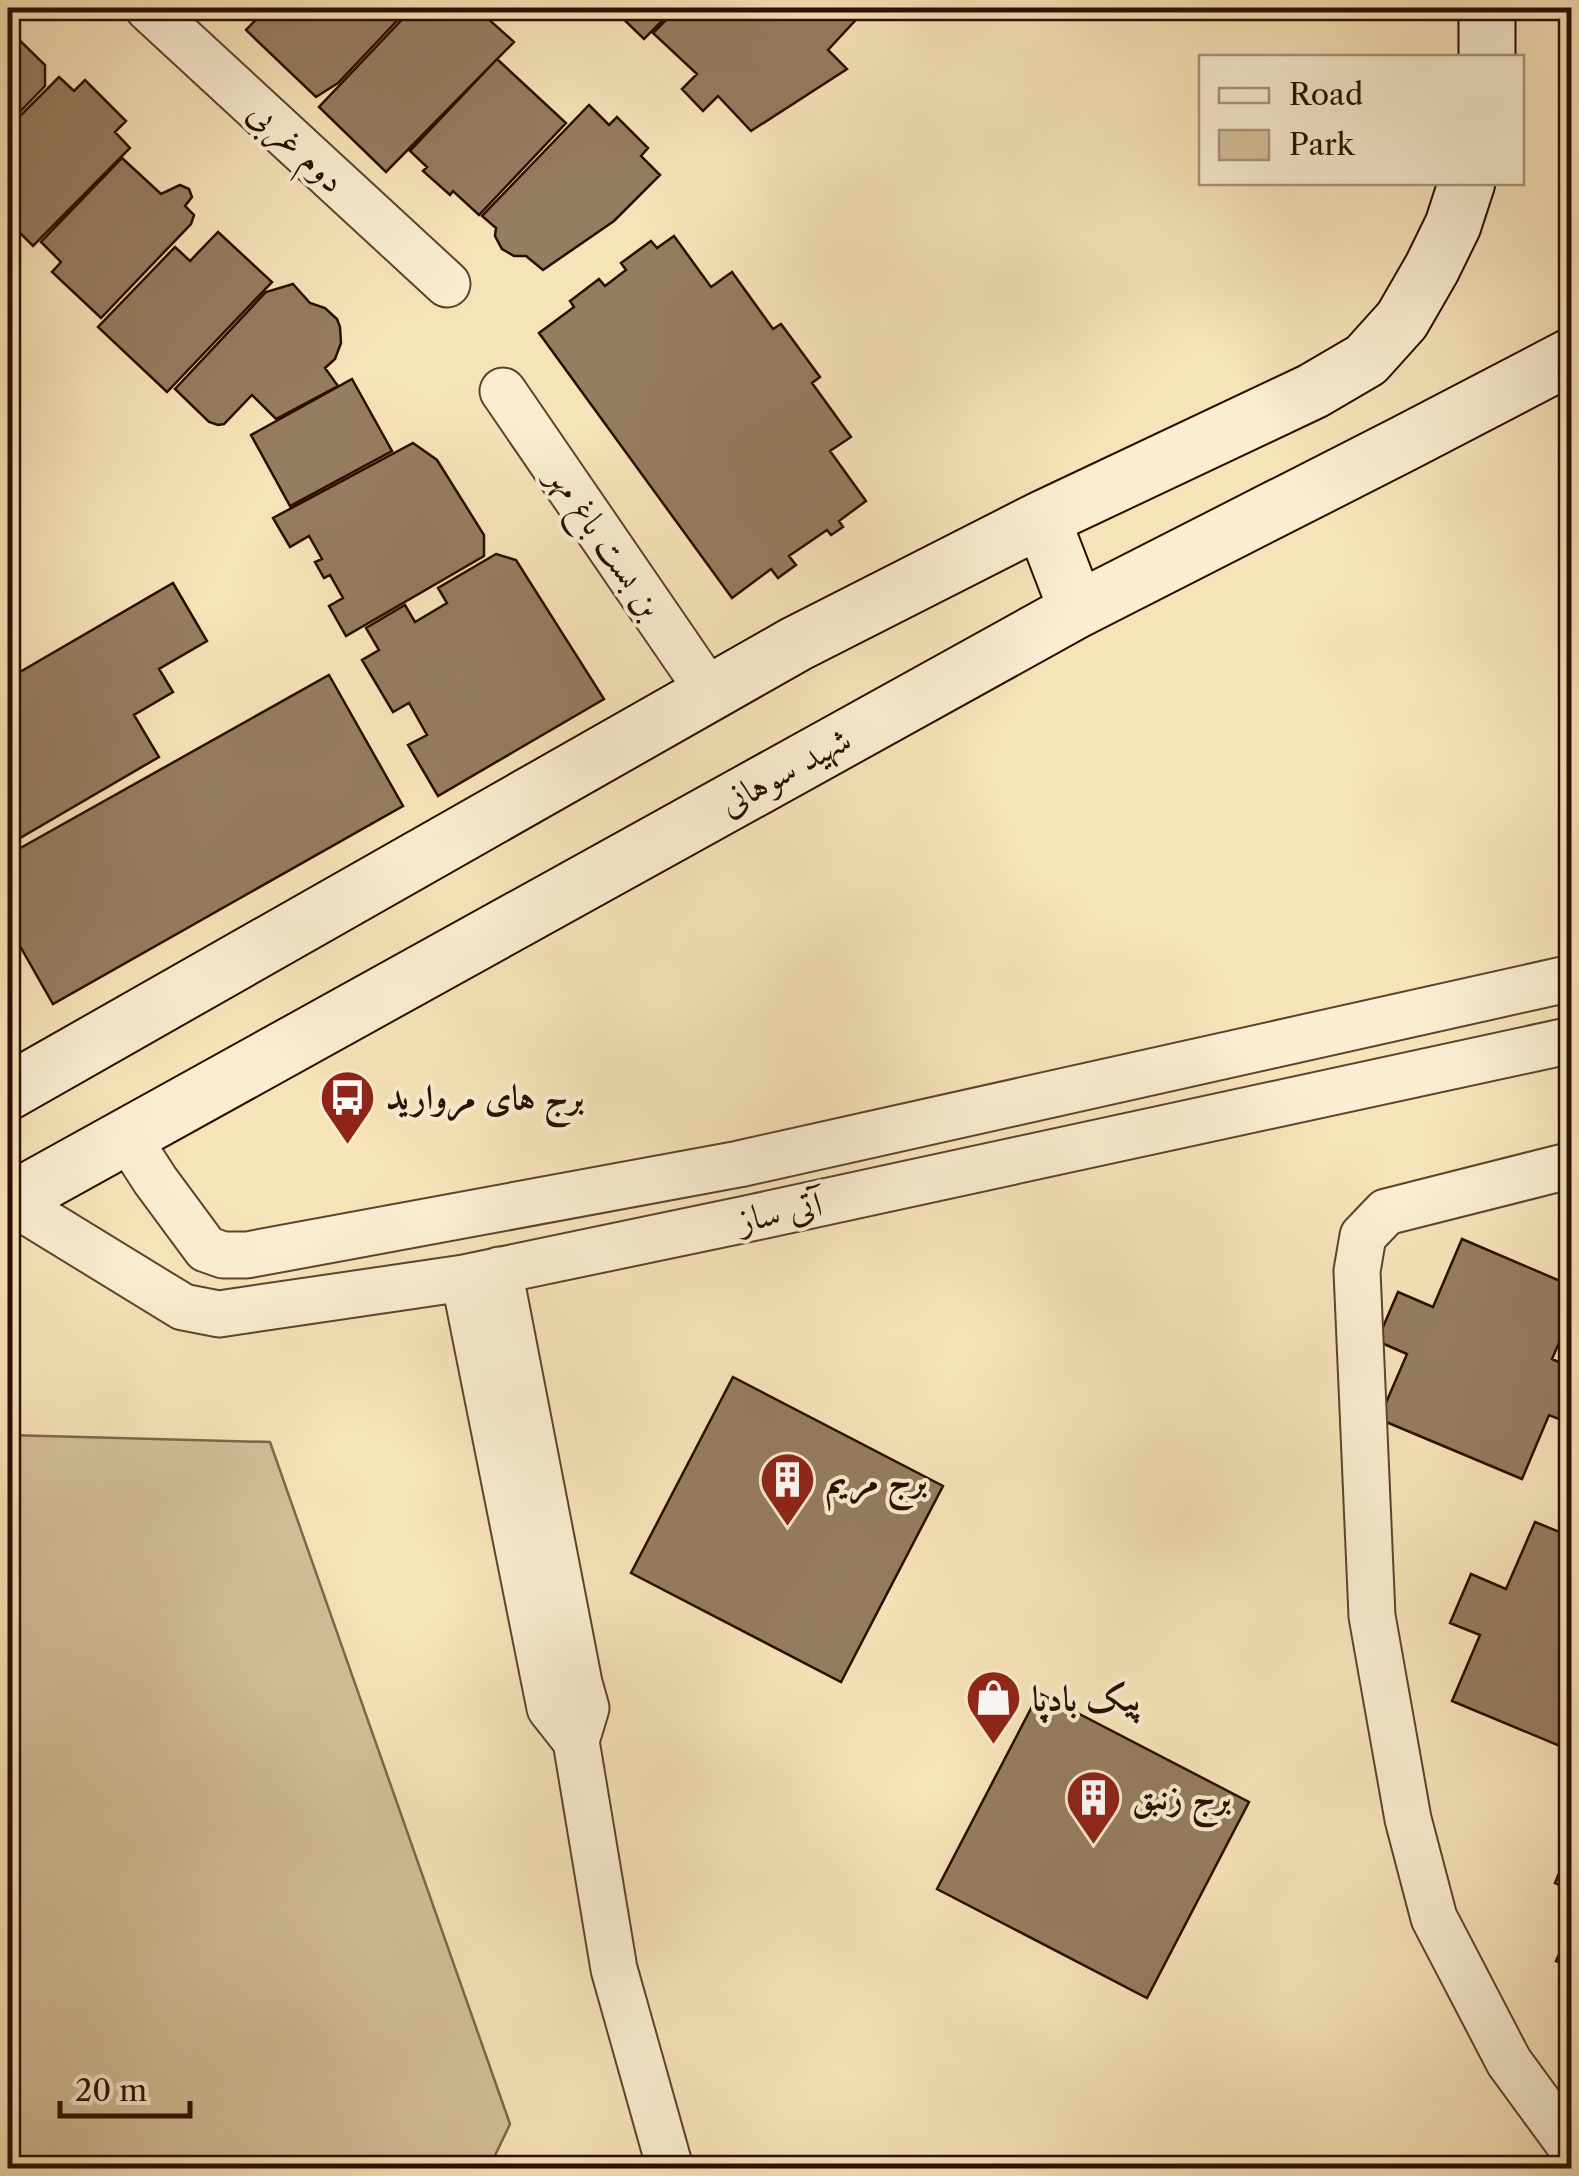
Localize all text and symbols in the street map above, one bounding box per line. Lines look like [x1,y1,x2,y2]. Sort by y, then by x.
legend [1199,55,1524,185]
text: Road [1289,76,1363,113]
street label: دوم غربی [233,90,355,209]
text: Park [1289,126,1356,163]
street label: بن بست باغ مهر [532,455,673,630]
street label: شهید سوهانی [711,717,859,826]
bus stop icon: برج های مروارید [317,1067,377,1146]
place label: برج های مروارید [386,1075,584,1129]
street label: آتی ساز [731,1181,829,1242]
building icon: برج مریم [757,1450,817,1529]
place label: برج مریم [826,1458,927,1512]
shop icon: پیک بادپا [963,1668,1023,1747]
place label: پیک بادپا [1032,1676,1142,1724]
building icon: برج زنبق [1063,1767,1123,1846]
place label: برج زنبق [1132,1775,1231,1829]
scale bar [60,2056,190,2118]
text: 20 m [75,2072,147,2109]

